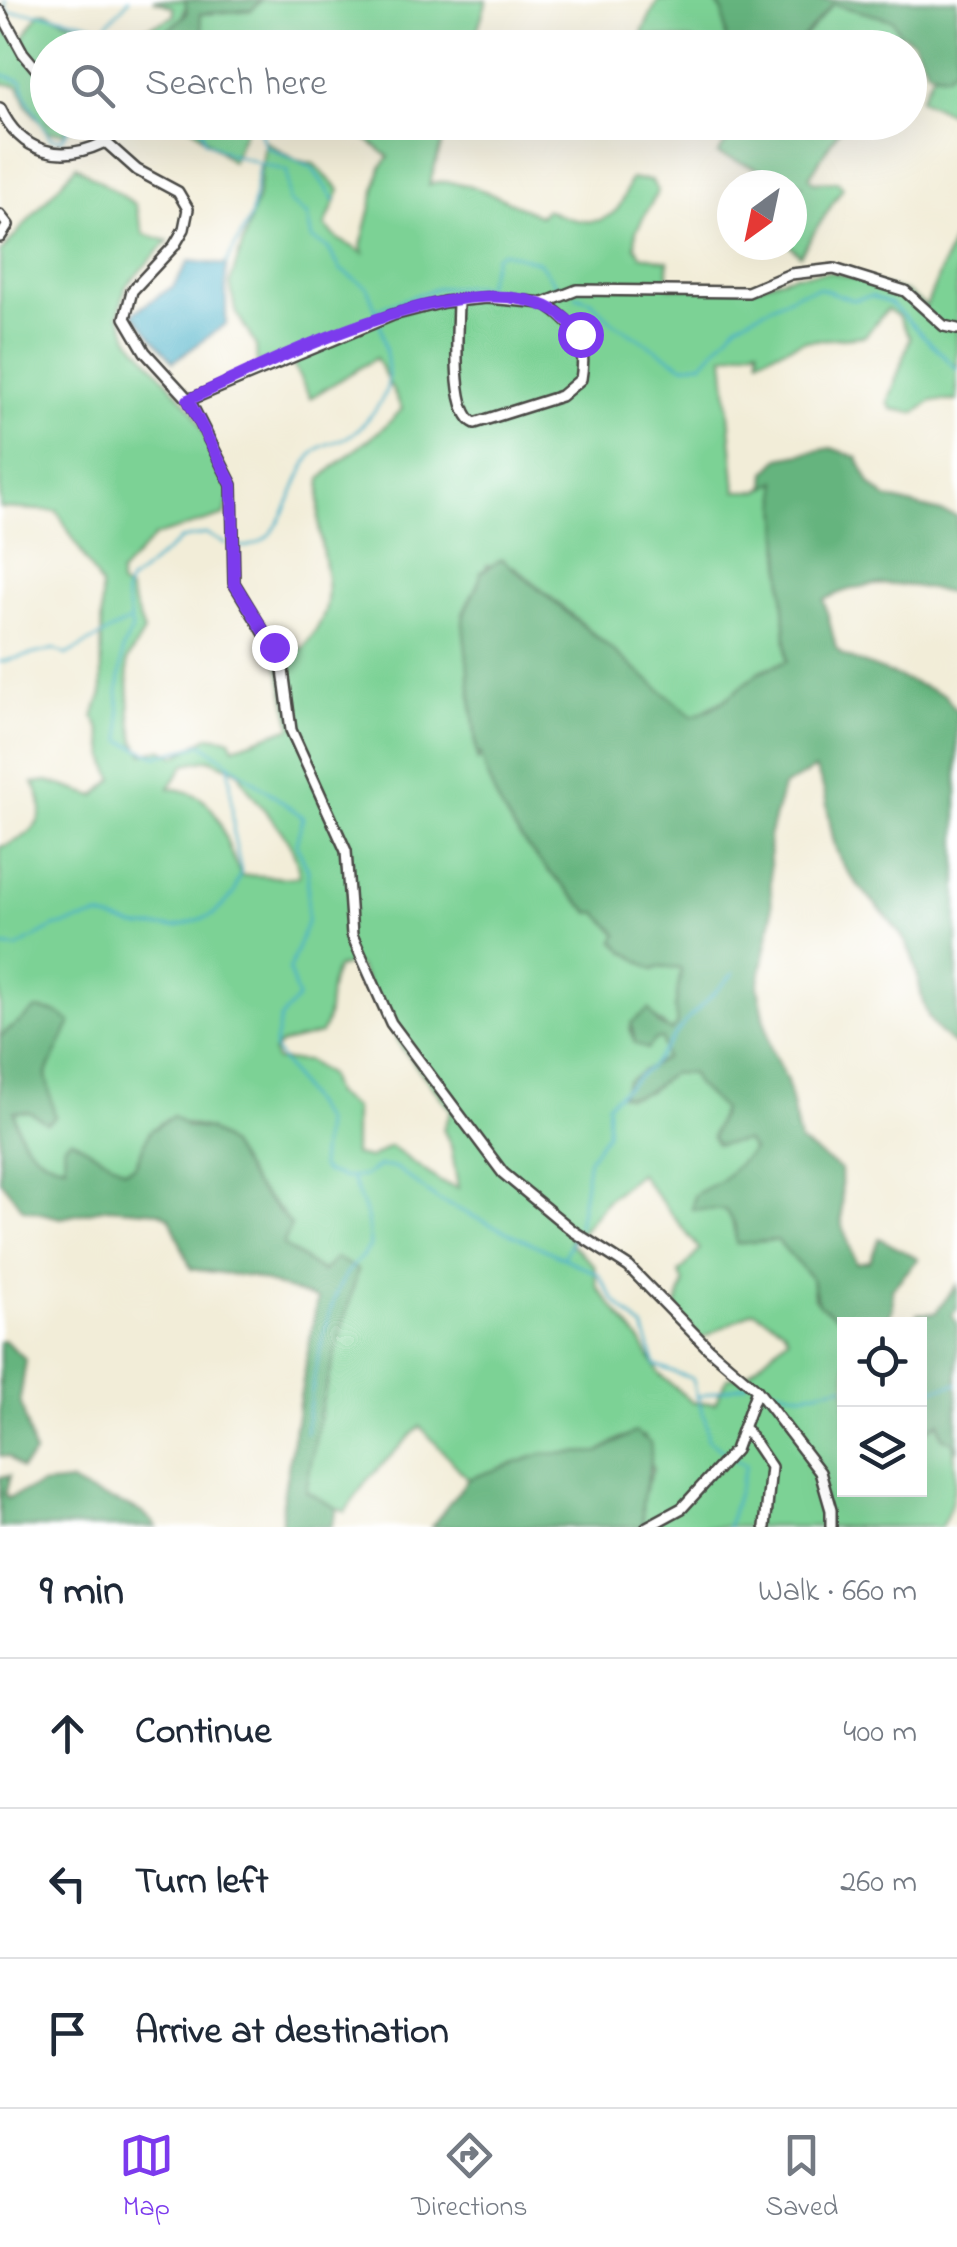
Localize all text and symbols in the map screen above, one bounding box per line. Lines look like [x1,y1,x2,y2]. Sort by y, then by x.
search box [30,30,927,140]
text: Search here [145,57,327,113]
icon: search [65,58,120,113]
north arrow [717,170,807,260]
route start [558,312,604,358]
route end [252,625,298,671]
map controls [837,1317,927,1497]
button: locate [837,1317,927,1407]
button: layers [837,1407,927,1497]
text: 9 min [40,1562,124,1623]
text: Walk · 660 m [758,1569,917,1616]
text: Continue [135,1705,271,1761]
icon: ahead [40,1706,95,1761]
text: 400 m [843,1710,917,1757]
text: Turn left [135,1855,268,1911]
icon: left [40,1856,95,1911]
text: 260 m [840,1860,917,1907]
text: Arrive at destination [135,2005,449,2061]
icon: arrive [40,2006,95,2061]
tab: Map [119,2128,174,2229]
tab: Directions [411,2128,528,2229]
tab: Saved [765,2128,838,2229]

